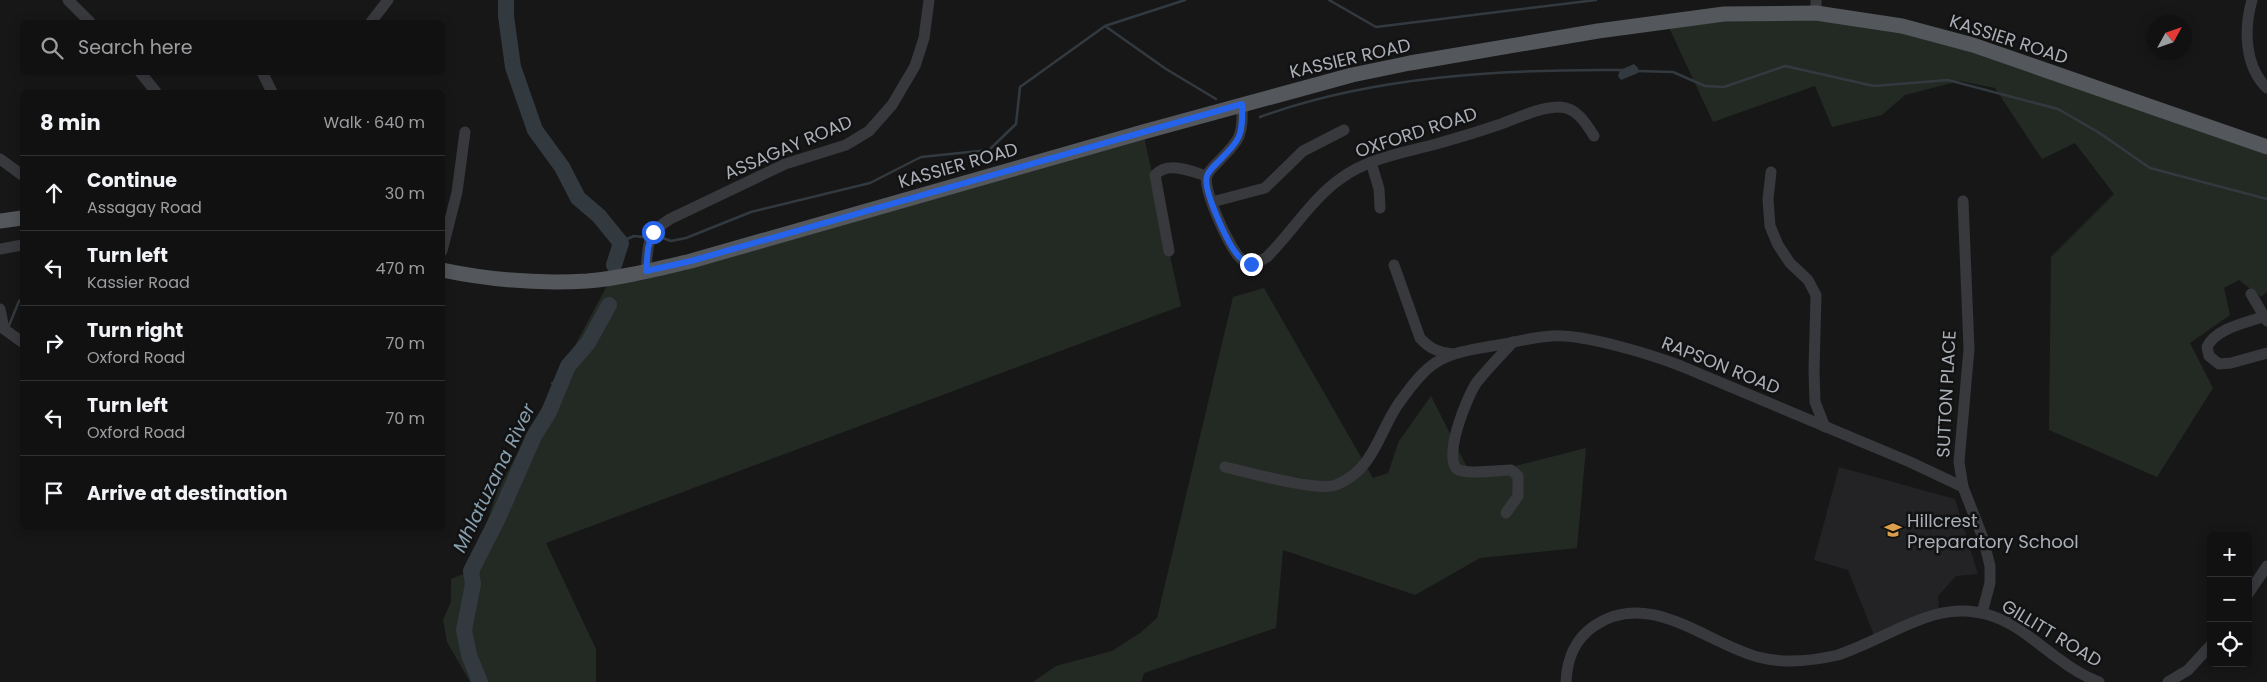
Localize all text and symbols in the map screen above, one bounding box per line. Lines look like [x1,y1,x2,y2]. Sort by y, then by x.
street label: KASSIER ROAD [1946,8,2072,70]
north arrow [2147,15,2192,60]
search box [20,20,445,75]
street label: KASSIER ROAD [1287,32,1413,84]
icon: search [38,34,66,62]
text: Search here [78,34,192,61]
street label: OXFORD ROAD [1352,100,1480,164]
text: 8 min [40,108,101,137]
street label: ASSAGAY ROAD [720,109,856,185]
text: Walk · 640 m [323,111,425,134]
street label: KASSIER ROAD [895,136,1021,194]
text: Continue [87,167,177,194]
icon: ahead [40,179,68,207]
text: 30 m [385,182,425,205]
text: Assagay Road [87,196,202,219]
route start [642,221,665,244]
text: Turn left [87,242,168,269]
route end [1240,253,1263,276]
icon: left [40,254,68,282]
text: 470 m [375,257,425,280]
text: Kassier Road [87,271,190,294]
text: Turn right [87,317,183,344]
icon: right [40,329,68,357]
street label: RAPSON ROAD [1658,330,1784,400]
street label: SUTTON PLACE [1930,330,1962,458]
text: 70 m [385,332,425,355]
text: Oxford Road [87,346,185,369]
text: Turn left [87,392,168,419]
water label: Mhlatuzana River [446,398,542,557]
icon: left [40,404,68,432]
text: 70 m [385,407,425,430]
text: Oxford Road [87,421,185,444]
icon: arrive [40,479,68,507]
text: Arrive at destination [87,480,288,507]
place label: Hillcrest Preparatory School [1907,508,2079,554]
school or university icon: Hillcrest Preparatory School [1883,520,1903,540]
map controls [2207,532,2252,667]
button: + [2207,532,2252,577]
button: − [2207,577,2252,622]
street label: GILLITT ROAD [1997,593,2107,673]
button: locate [2207,622,2252,667]

